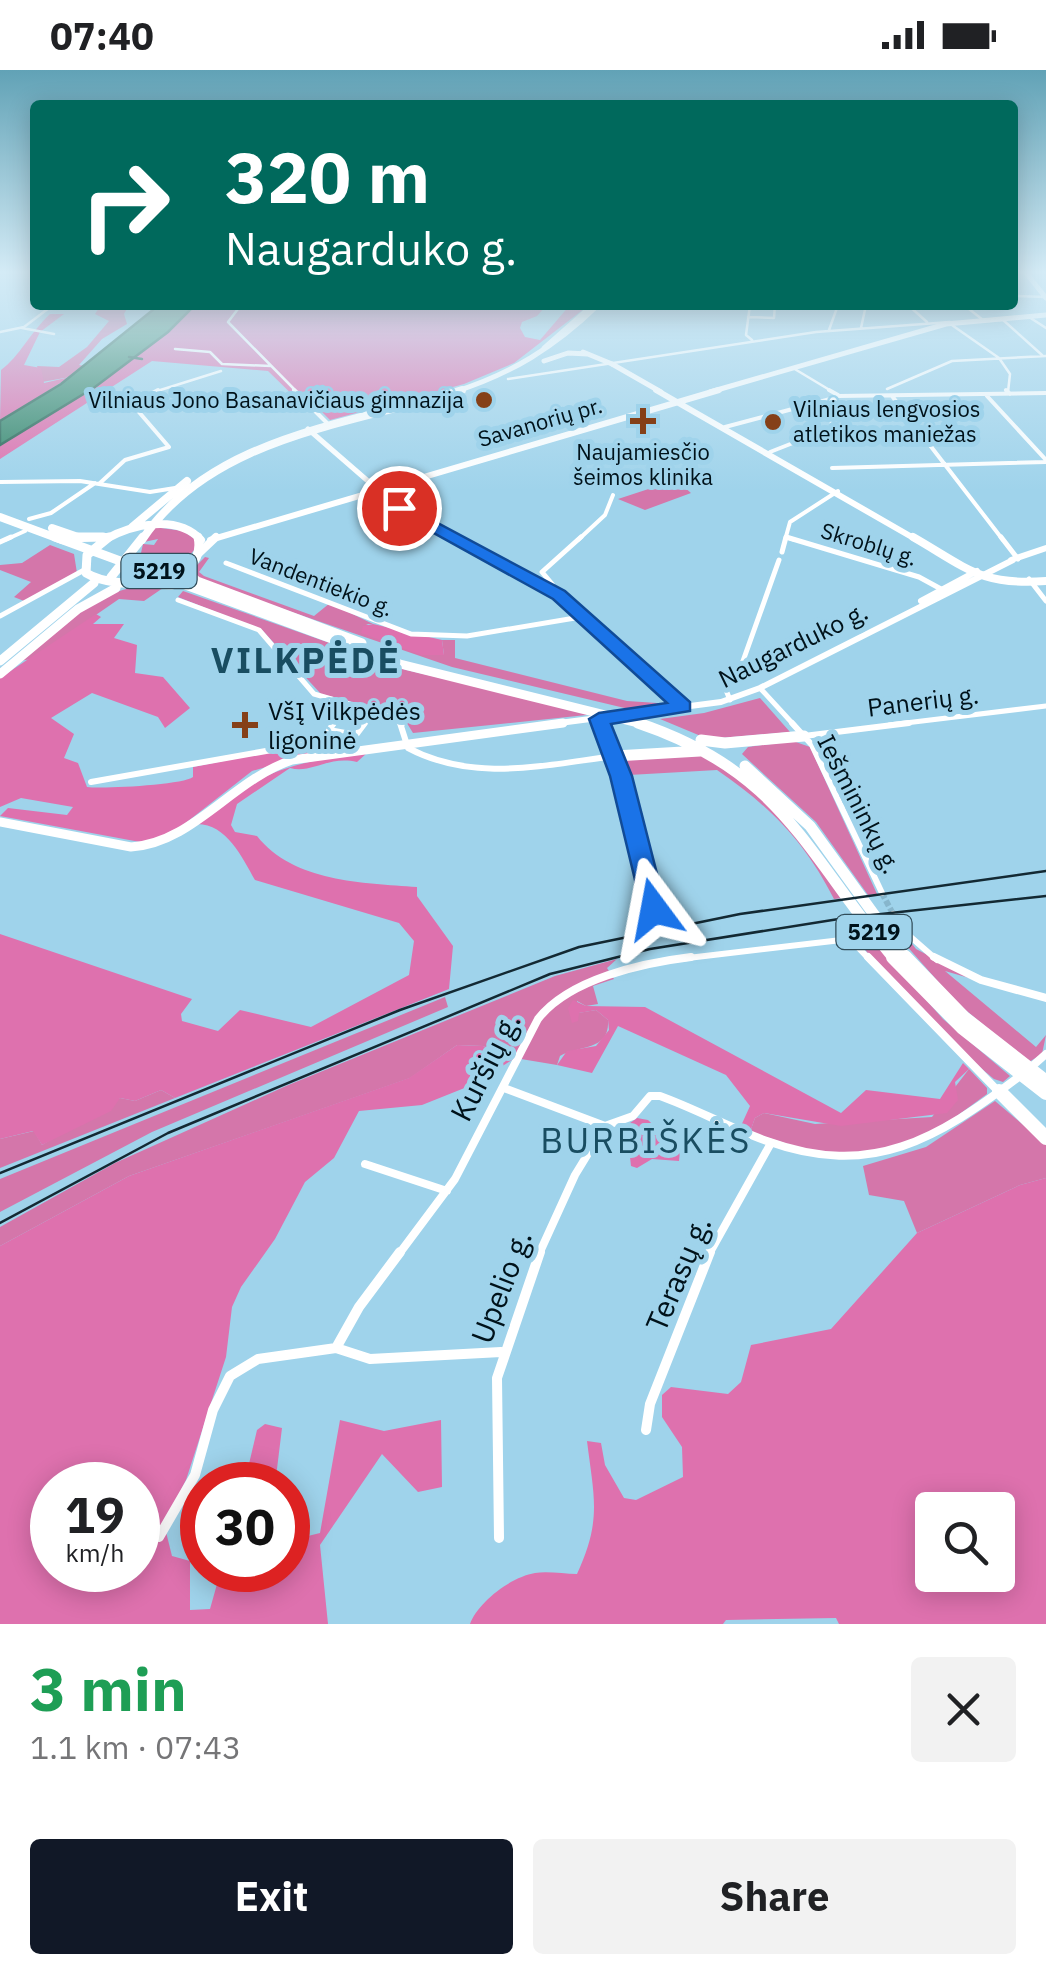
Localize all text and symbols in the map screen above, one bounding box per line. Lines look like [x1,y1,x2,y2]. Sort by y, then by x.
text: 07:40 [50,11,154,60]
text: 320 m [225,131,430,222]
icon: right [60,140,190,270]
text: Naugarduko g. [225,219,517,277]
place label: Vilniaus Jono Basanavičiaus gimnazija [88,385,464,414]
marker: Vilniaus Jono Basanavičiaus gimnazija [473,389,495,411]
street label: Savanorių pr. [474,390,605,453]
place label: Vilniaus lengvosios atletikos maniežas [793,394,980,448]
marker: Naujamiesčio šeimos klinika [630,408,656,434]
marker: Vilniaus lengvosios atletikos maniežas [762,411,784,433]
place label: Naujamiesčio šeimos klinika [573,437,713,491]
pin [357,466,442,551]
icon: arrive [372,481,427,536]
street label: Skroblų g. [818,515,921,572]
street label: Vandentiekio g. [245,541,397,622]
road number: 5219 [122,554,196,588]
street label: Naugarduko g. [713,594,873,695]
district label: VILKPĖDĖ [211,637,401,683]
street label: Panerių g. [865,677,981,724]
place label: VšĮ Vilkpėdės ligoninė [268,694,421,756]
marker: VšĮ Vilkpėdės ligoninė [232,712,258,738]
street label: Iešmininkų g. [810,729,909,879]
position arrow [602,857,706,961]
road number: 5219 [836,915,912,949]
street label: Kuršių g. [441,1005,529,1127]
district label: BURBIŠKĖS [540,1117,752,1163]
street label: Terasų g. [636,1210,719,1337]
street label: Upelio g. [461,1224,540,1349]
speed limit sign: 30 [180,1462,310,1592]
text: 19 [65,1482,125,1547]
map controls [915,1492,1015,1592]
button: search [915,1492,1015,1592]
text: km/h [66,1536,124,1569]
text: 3 min [30,1649,187,1728]
button: close [911,1657,1016,1762]
text: 1.1 km · 07:43 [30,1726,241,1768]
button: Exit [30,1839,513,1954]
button: Share [533,1839,1016,1954]

